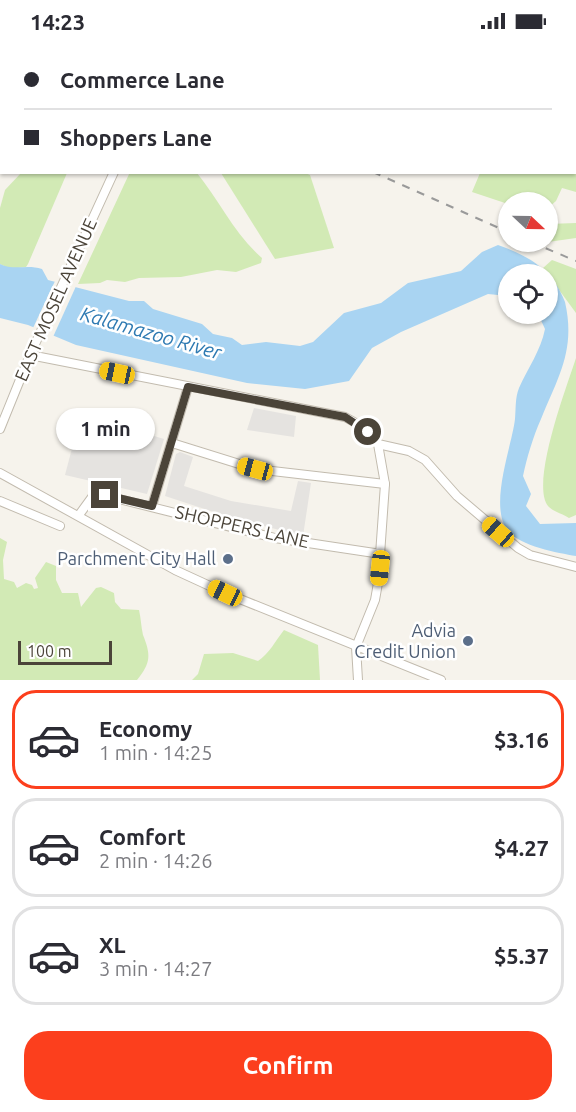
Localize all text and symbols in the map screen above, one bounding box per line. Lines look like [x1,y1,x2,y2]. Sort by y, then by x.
text: 14:23 [30,9,85,34]
text: Commerce Lane [60,67,225,92]
text: Shoppers Lane [60,125,212,150]
north arrow [498,192,558,252]
map controls [498,192,558,324]
street label: EAST MOSEL AVENUE [10,215,100,384]
button: locate [498,264,558,324]
water label: Kalamazoo River [78,301,226,364]
car [98,360,136,386]
callout: 1 min [56,408,154,450]
text: 1 min [80,417,131,440]
route start [354,418,381,445]
car [235,456,275,482]
route end [91,481,118,508]
street label: SHOPPERS LANE [173,501,311,551]
car [479,513,517,551]
place label: Parchment City Hall [57,548,216,568]
car [369,549,391,587]
marker: Parchment City Hall [221,552,235,566]
car [205,577,245,609]
place label: Advia Credit Union [354,620,456,661]
marker: Advia Credit Union [461,634,475,648]
scale bar [18,638,112,666]
text: 100 m [27,642,72,660]
icon: car [27,713,81,767]
text: Economy [99,716,192,741]
text: $3.16 [494,727,549,752]
text: 1 min · 14:25 [99,741,213,764]
icon: car [27,821,81,875]
text: Comfort [99,824,186,849]
text: $4.27 [494,835,549,860]
text: 2 min · 14:26 [99,849,213,872]
icon: car [27,929,81,983]
text: XL [99,932,126,957]
text: $5.37 [494,943,549,968]
text: 3 min · 14:27 [99,957,213,980]
button: Confirm [24,1031,552,1100]

